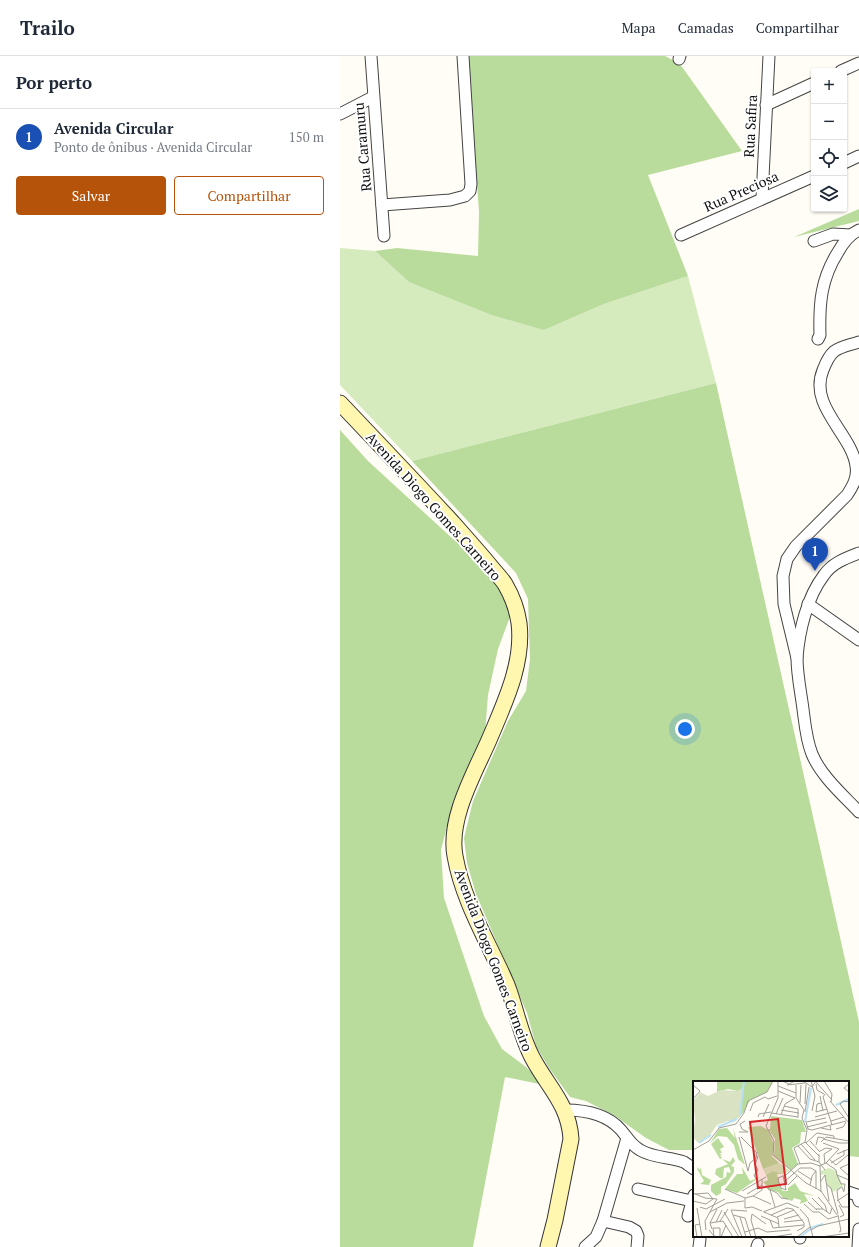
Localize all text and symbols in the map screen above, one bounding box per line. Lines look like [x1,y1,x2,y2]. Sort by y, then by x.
text: Trailo [20,15,75,40]
text: Mapa [621,18,656,37]
text: Camadas [678,18,734,37]
text: Compartilhar [756,18,839,37]
map controls [811,68,847,212]
button: + [811,68,847,104]
text: Por perto [16,71,92,94]
street label: Rua Safira [739,94,761,158]
street label: Rua Caramuru [349,102,375,192]
button: − [811,104,847,140]
text: Avenida Circular [54,118,173,138]
text: 1 [25,128,33,146]
text: 150 m [289,128,324,146]
text: Ponto de ônibus · Avenida Circular [54,138,252,156]
button: locate [811,140,847,176]
street label: Rua Preciosa [701,166,781,216]
button: Salvar [16,176,166,215]
button: Compartilhar [174,176,324,215]
button: layers [811,176,847,212]
street label: Avenida Diogo Gomes Carneiro [362,428,506,585]
pin: 1 [802,538,828,571]
your location [675,719,695,739]
street label: Avenida Diogo Gomes Carneiro [450,866,538,1054]
inset map [693,1081,849,1237]

